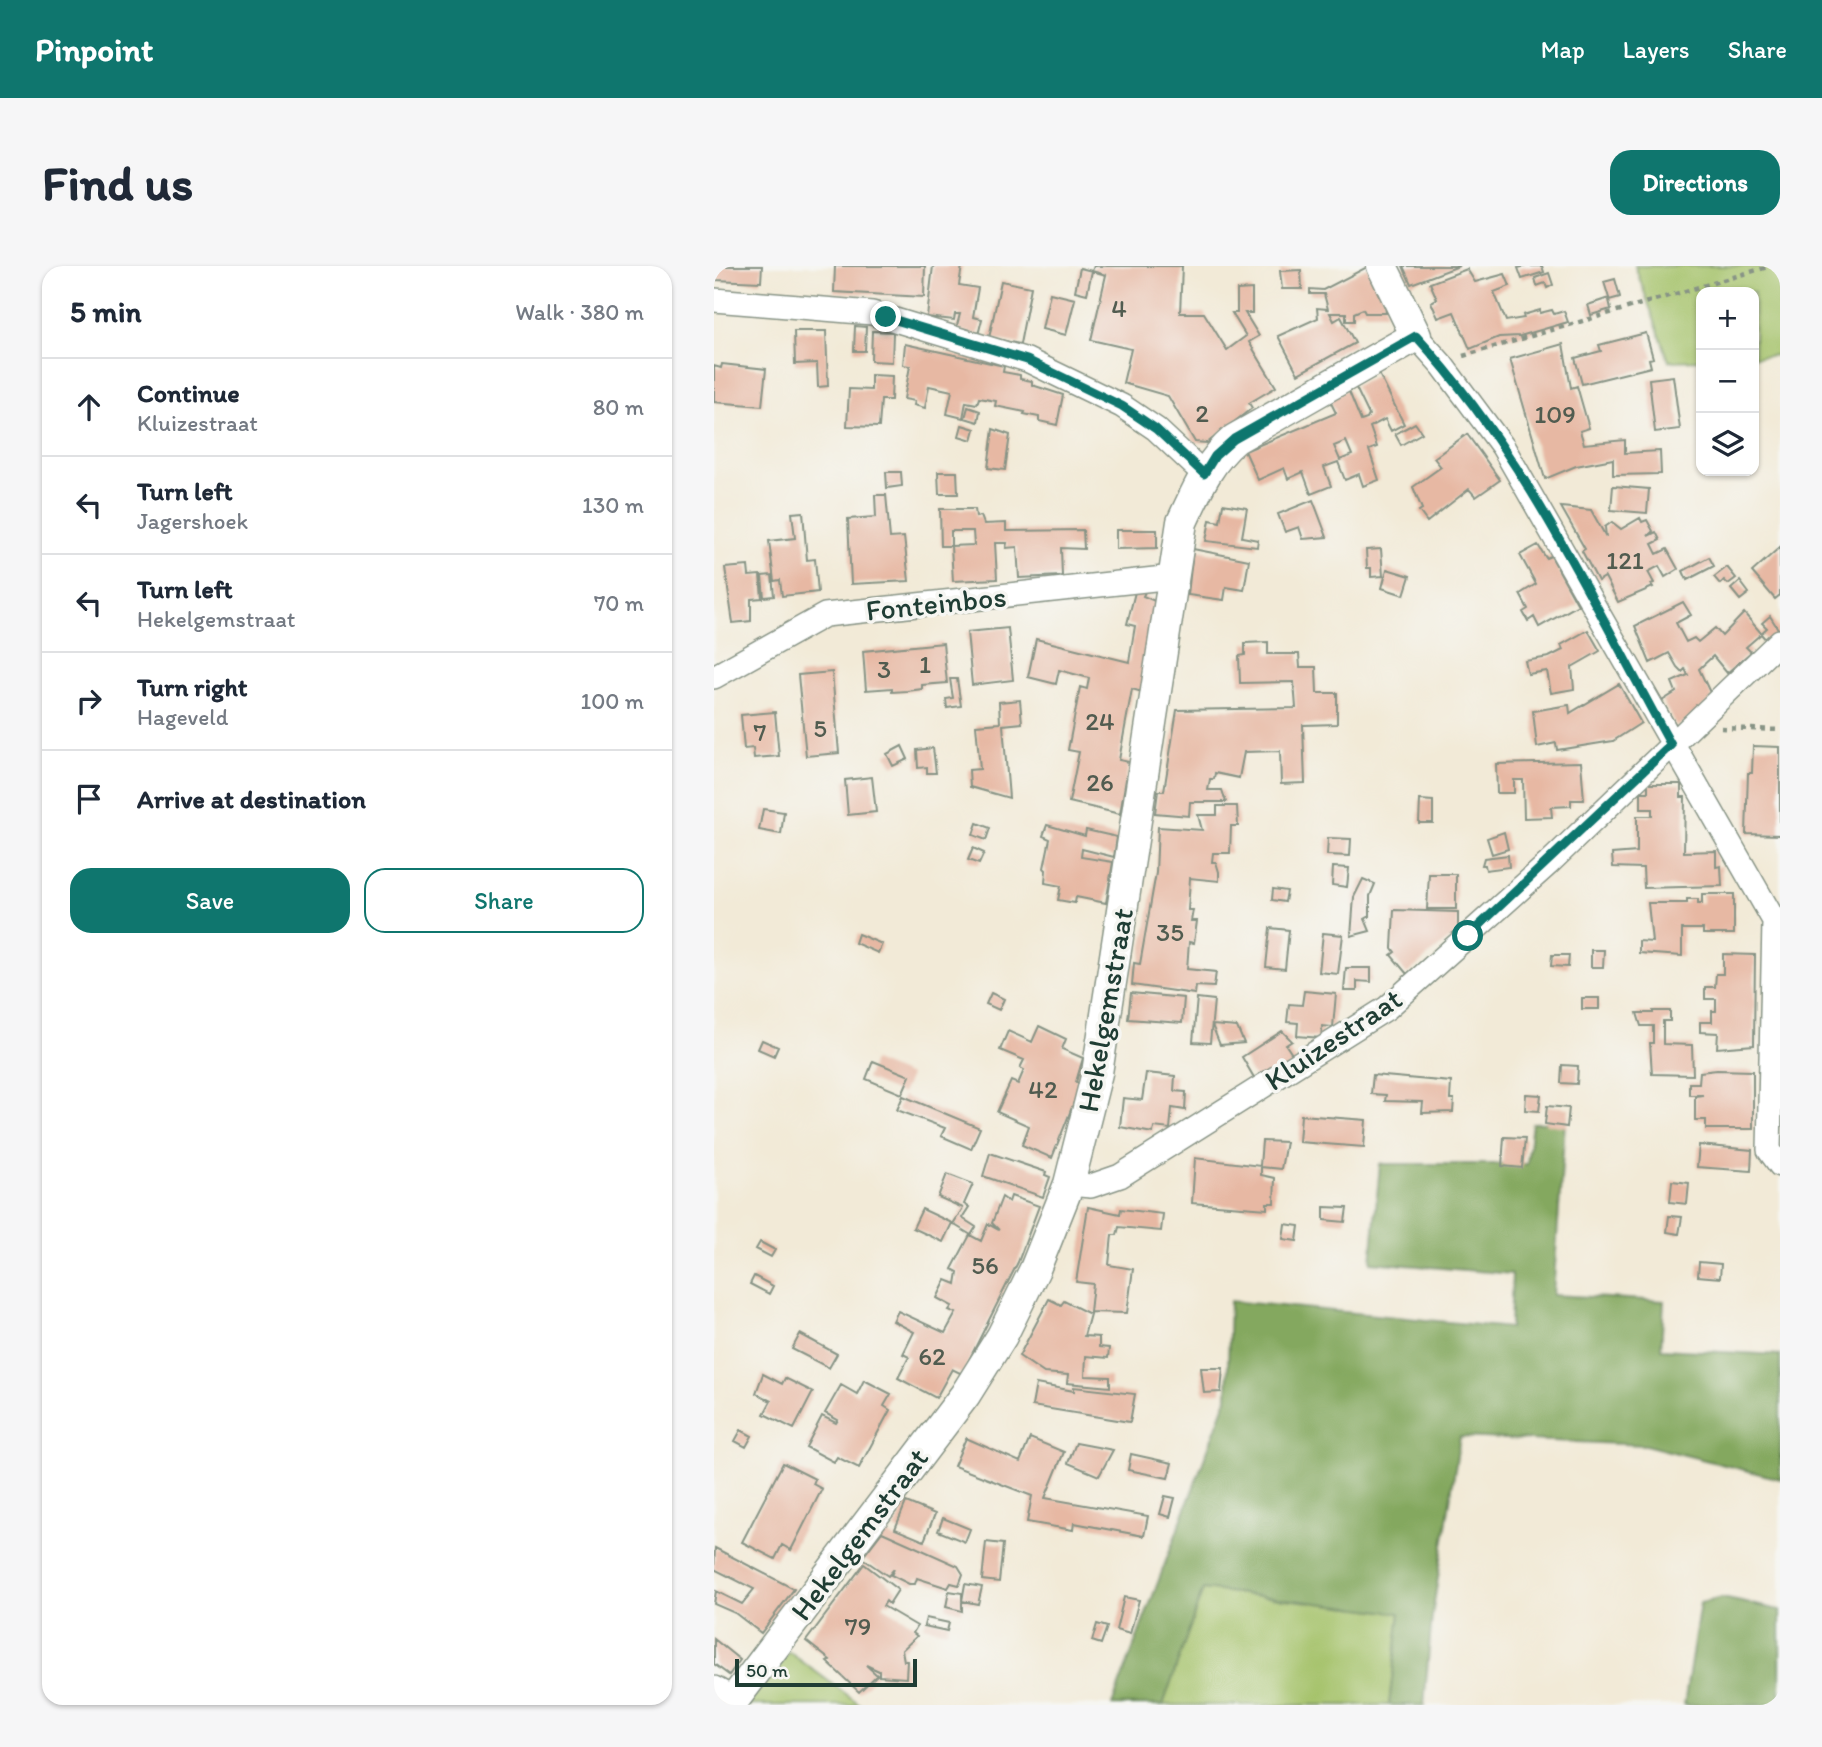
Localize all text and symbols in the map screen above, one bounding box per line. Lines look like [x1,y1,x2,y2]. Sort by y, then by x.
text: Pinpoint [35,30,153,69]
text: Map [1541,35,1585,64]
text: Layers [1623,35,1690,64]
text: Share [1728,35,1787,64]
button: Directions [1610,150,1780,215]
text: Find us [42,153,193,212]
map controls [1696,287,1759,476]
button: + [1696,287,1759,350]
house number: 4 [1111,292,1127,324]
text: 5 min [70,293,141,330]
text: Walk · 380 m [515,298,644,326]
route end [870,301,901,332]
button: − [1696,350,1759,413]
text: Continue [137,377,240,409]
icon: ahead [70,388,108,426]
text: 80 m [593,393,644,421]
house number: 2 [1195,397,1209,429]
house number: 109 [1534,398,1576,430]
text: Kluizestraat [137,409,258,437]
button: layers [1696,413,1759,476]
text: Turn left [137,475,233,507]
icon: left [70,486,108,524]
text: 130 m [582,491,644,519]
text: Jagershoek [137,507,248,535]
house number: 121 [1606,544,1644,576]
text: Turn left [137,573,233,605]
street label: Fonteinbos [864,577,1008,629]
icon: left [70,584,108,622]
text: 70 m [594,589,644,617]
text: Hekelgemstraat [137,605,295,633]
house number: 1 [919,648,931,680]
house number: 3 [877,653,891,685]
text: Turn right [137,671,248,703]
icon: right [70,682,108,720]
text: 100 m [580,687,644,715]
text: Hageveld [137,703,229,731]
house number: 24 [1085,705,1115,737]
house number: 5 [813,712,827,744]
house number: 7 [754,716,767,748]
house number: 26 [1086,766,1114,798]
icon: arrive [70,780,108,818]
text: Arrive at destination [137,783,366,815]
button: Save [70,868,350,933]
button: Share [364,868,644,933]
street label: Hekelgemstraat [1069,905,1141,1115]
house number: 35 [1156,916,1184,948]
route start [1452,920,1483,951]
street label: Kluizestraat [1257,980,1409,1098]
house number: 42 [1028,1073,1058,1105]
house number: 56 [971,1249,999,1281]
house number: 62 [918,1340,946,1372]
street label: Hekelgemstraat [782,1440,936,1628]
house number: 79 [845,1610,871,1642]
scale bar [735,1656,917,1688]
text: 50 m [746,1659,788,1682]

